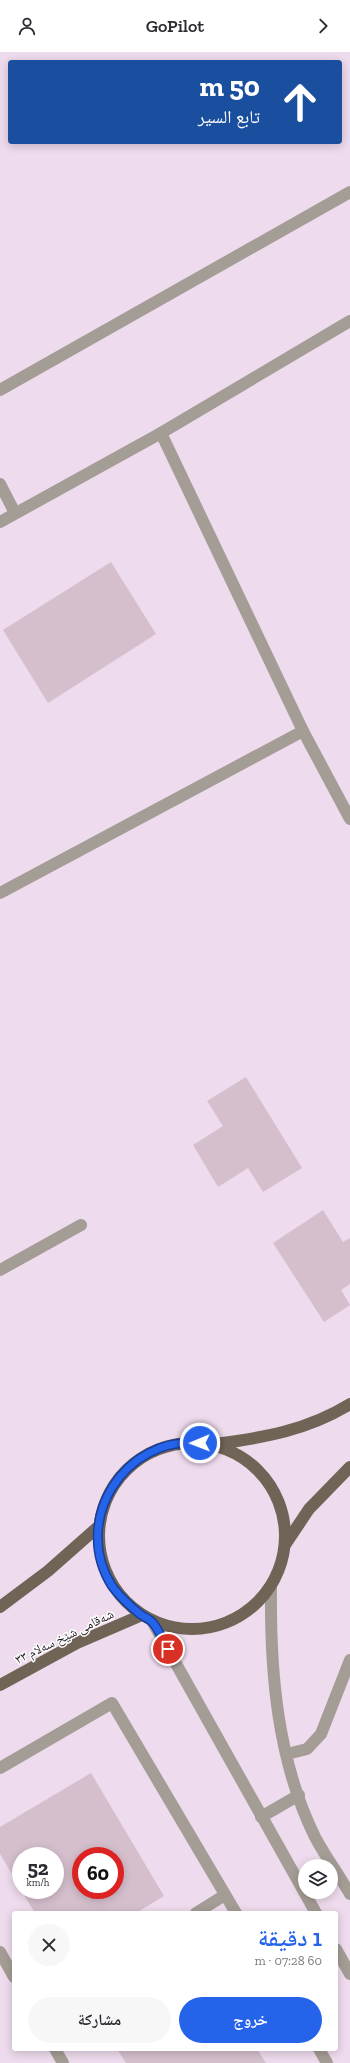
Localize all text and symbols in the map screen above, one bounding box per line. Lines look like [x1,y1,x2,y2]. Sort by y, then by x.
icon: person [16,15,38,37]
text: GoPilot [146,15,204,37]
icon: forward [312,15,334,37]
text: 50 m [199,70,260,103]
icon: ahead [274,76,326,128]
text: تابع السير [198,106,260,128]
position arrow [179,1422,221,1464]
street label: شەقامی شێخ سەلام ٣٣ [12,1606,117,1669]
pin [151,1632,185,1666]
icon: arrive [157,1638,179,1660]
speed limit sign: 60 [72,1847,124,1899]
text: 52 [27,1856,49,1880]
map controls [298,1859,338,1899]
button: layers [298,1859,338,1899]
text: km/h [27,1877,49,1889]
text: 1 دقيقة [258,1923,322,1952]
button: close [28,1924,70,1966]
text: 60 m · 07:28 [254,1953,322,1968]
button: مشاركة [28,1997,171,2043]
button: خروج [179,1997,322,2043]

